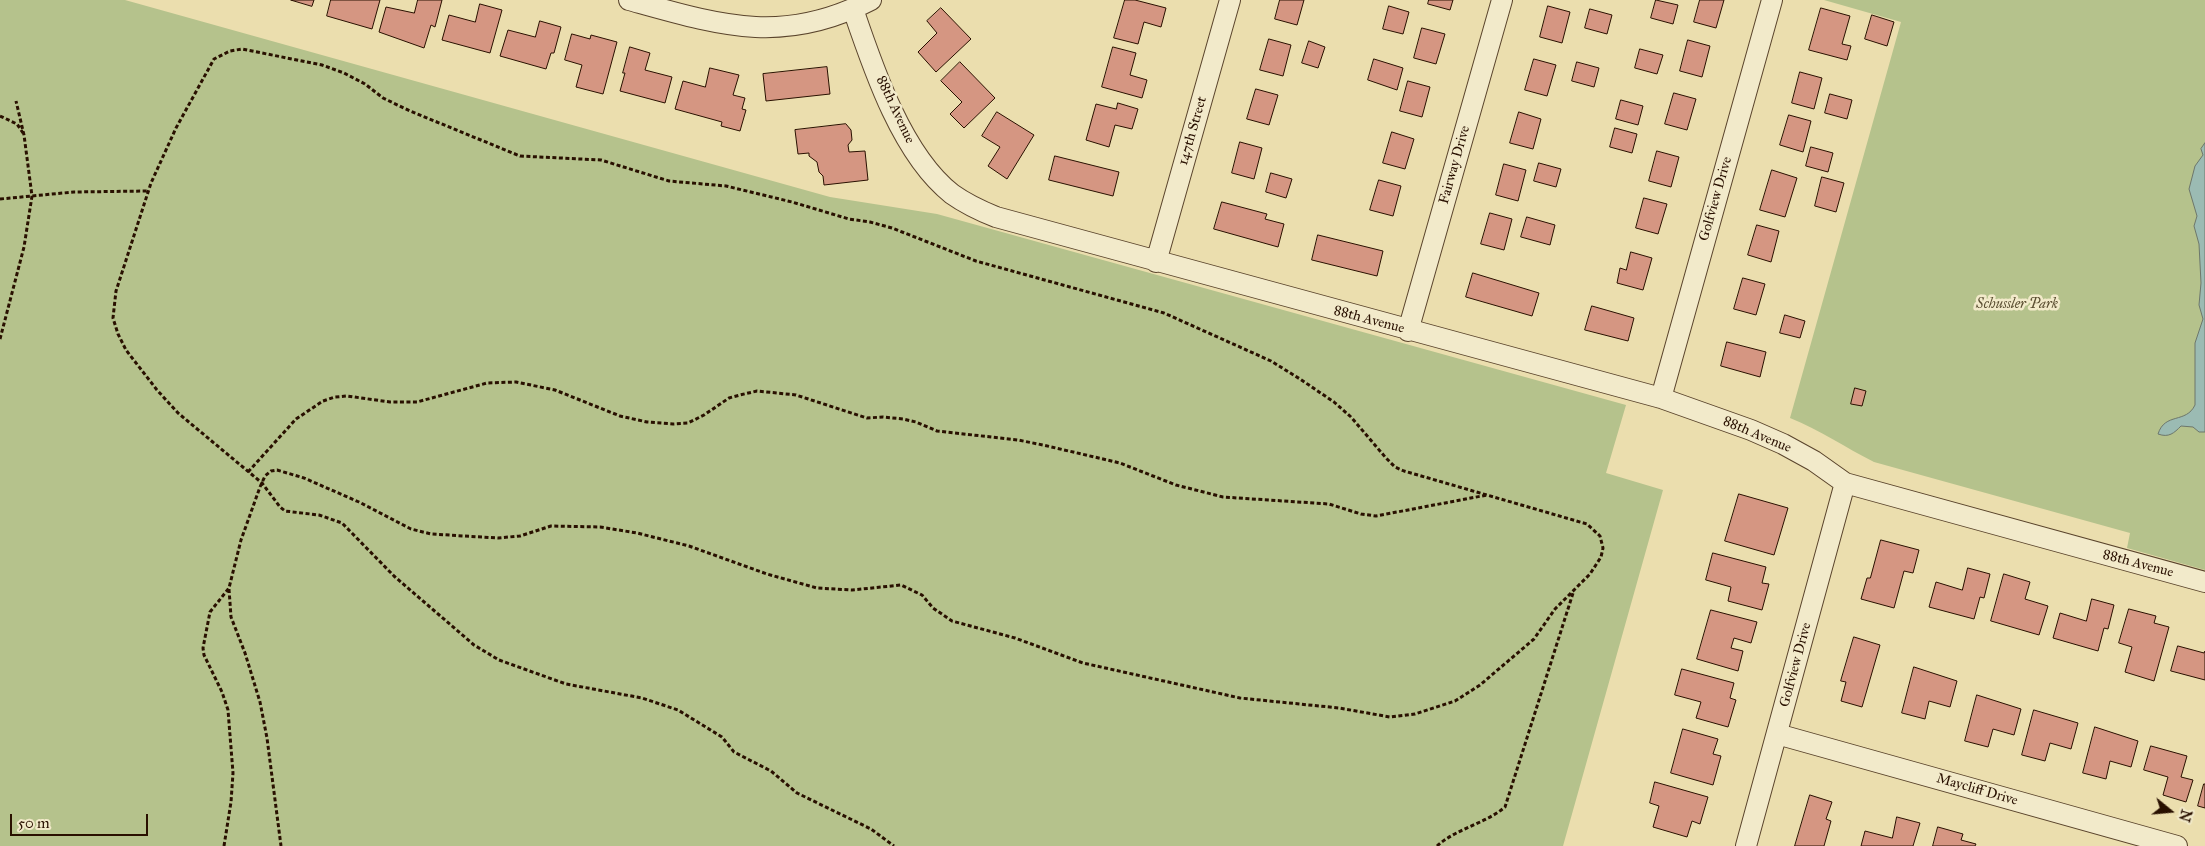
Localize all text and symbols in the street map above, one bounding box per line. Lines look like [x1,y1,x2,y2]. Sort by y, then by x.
street label: 88th Avenue [872,74,918,146]
street label: 147th Street [1175,95,1211,167]
street label: Fairway Drive [1436,124,1474,206]
street label: Golfview Drive [1696,155,1736,243]
park label: Schussler Park [1976,297,2058,313]
street label: 88th Avenue [1332,302,1406,338]
street label: 88th Avenue [1720,413,1794,457]
street label: 88th Avenue [2101,546,2175,582]
street label: Golfview Drive [1777,621,1815,709]
street label: Maycliff Drive [1934,770,2020,810]
north arrow [2145,786,2195,836]
scale bar [12,804,150,836]
text: N [2175,807,2195,824]
text: 50 m [18,814,50,832]

